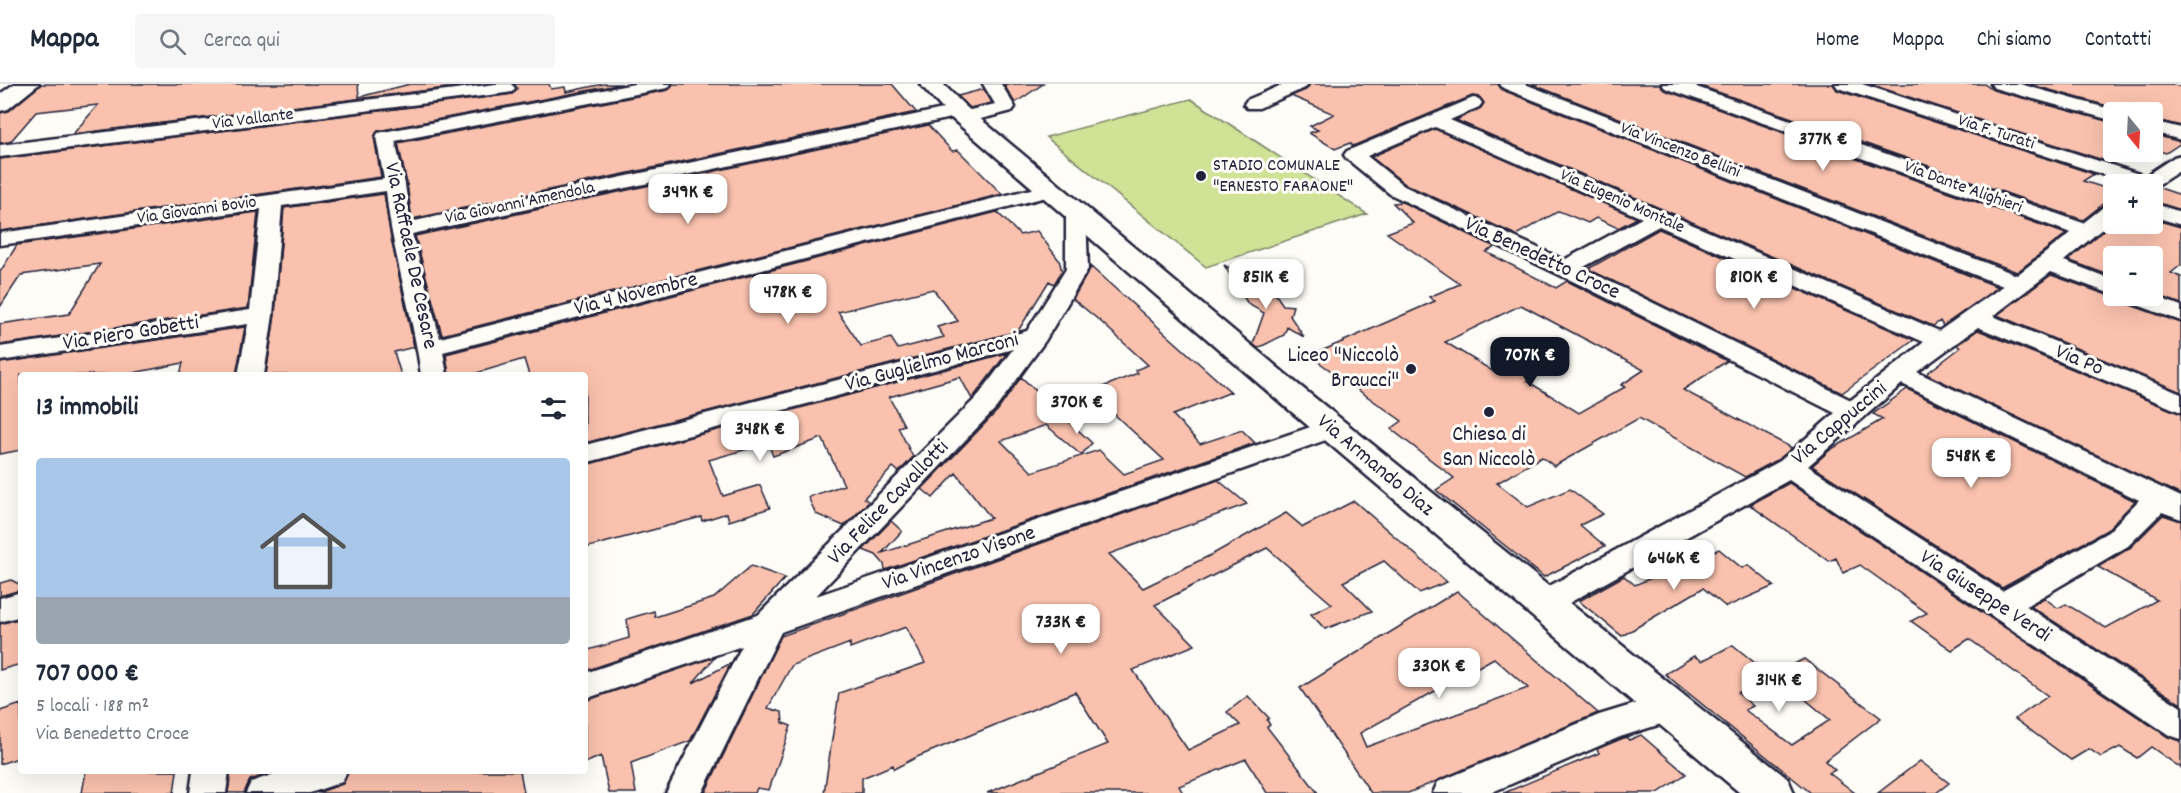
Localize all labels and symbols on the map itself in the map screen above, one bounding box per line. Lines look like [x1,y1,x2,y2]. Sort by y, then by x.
north arrow [2103,102,2163,162]
street label: Via Vallante [211,103,295,137]
street label: Via F. Turati [1954,109,2038,157]
street label: Via Vincenzo Bellini [1616,117,1744,185]
pin: 377K € [1774,121,1872,172]
place label: STADIO COMUNALE "ERNESTO FARAONE" [1213,154,1353,200]
street label: Via Dante Alighieri [1900,155,2026,221]
street label: Via Raffaele De Cesare [375,160,445,352]
street label: Via Eugenio Montale [1556,163,1688,241]
marker: STADIO COMUNALE "ERNESTO FARAONE" [1194,169,1208,183]
pin: 349K € [639,174,737,225]
street label: Via Giovanni Amendola [443,176,598,232]
street label: Via Giovanni Bovio [136,190,258,232]
street label: Via Benedetto Croce [1459,209,1625,309]
pin: 851K € [1217,259,1315,310]
pin: 810K € [1705,259,1803,310]
street label: Via 4 Novembre [571,265,701,325]
pin: 478K € [739,274,837,325]
street label: Via Piero Gobetti [61,308,201,360]
street label: Via Guglielmo Marconi [842,325,1022,401]
pin: 707K € [1481,337,1579,388]
street label: Via Po [2050,337,2108,385]
place label: Liceo "Niccolò Braucci" [1287,341,1399,397]
marker: Liceo "Niccolò Braucci" [1404,362,1418,376]
street label: Via Cappuccini [1785,375,1895,473]
pin: 370K € [1028,384,1126,435]
marker: Chiesa di San Niccolò [1482,405,1496,419]
street label: Via Armando Diaz [1310,408,1441,525]
pin: 348K € [711,411,809,462]
place label: Chiesa di San Niccolò [1443,420,1535,476]
street label: Via Felice Cavallotti [821,433,957,573]
pin: 548K € [1922,438,2020,489]
street label: Via Vincenzo Visone [878,518,1040,600]
pin: 646K € [1625,540,1723,591]
street label: Via Giuseppe Verdi [1913,543,2057,651]
pin: 733K € [1012,604,1110,655]
pin: 330K € [1390,648,1488,699]
pin: 314K € [1730,662,1828,713]

